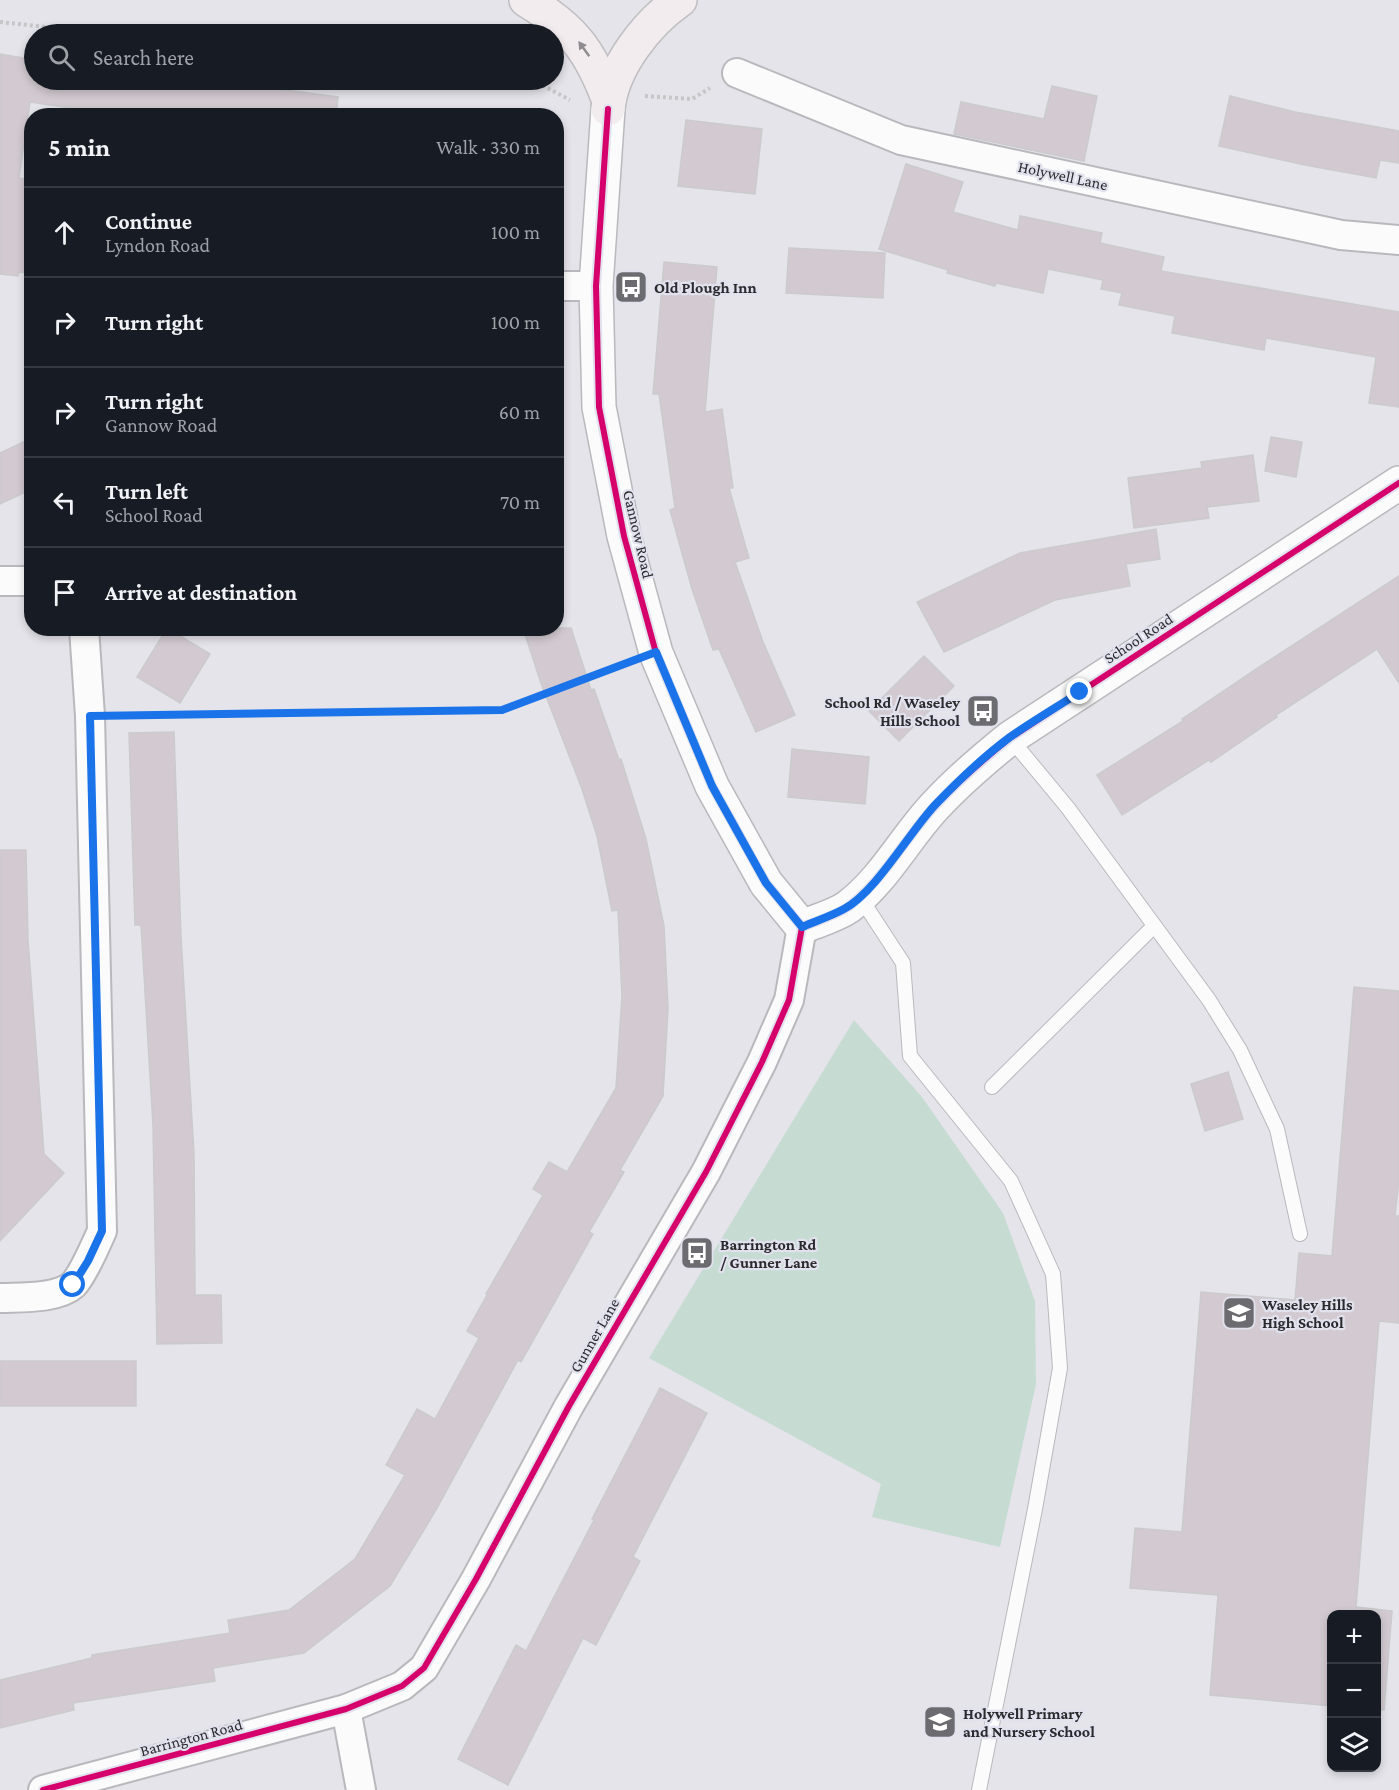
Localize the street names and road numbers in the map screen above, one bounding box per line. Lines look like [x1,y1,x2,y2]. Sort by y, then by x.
street label: Holywell Lane [1016,158,1109,194]
street label: Gannow Road [620,488,657,580]
street label: School Road [1101,610,1176,667]
street label: Gunner Lane [566,1295,622,1375]
street label: Barrington Road [138,1716,245,1760]

